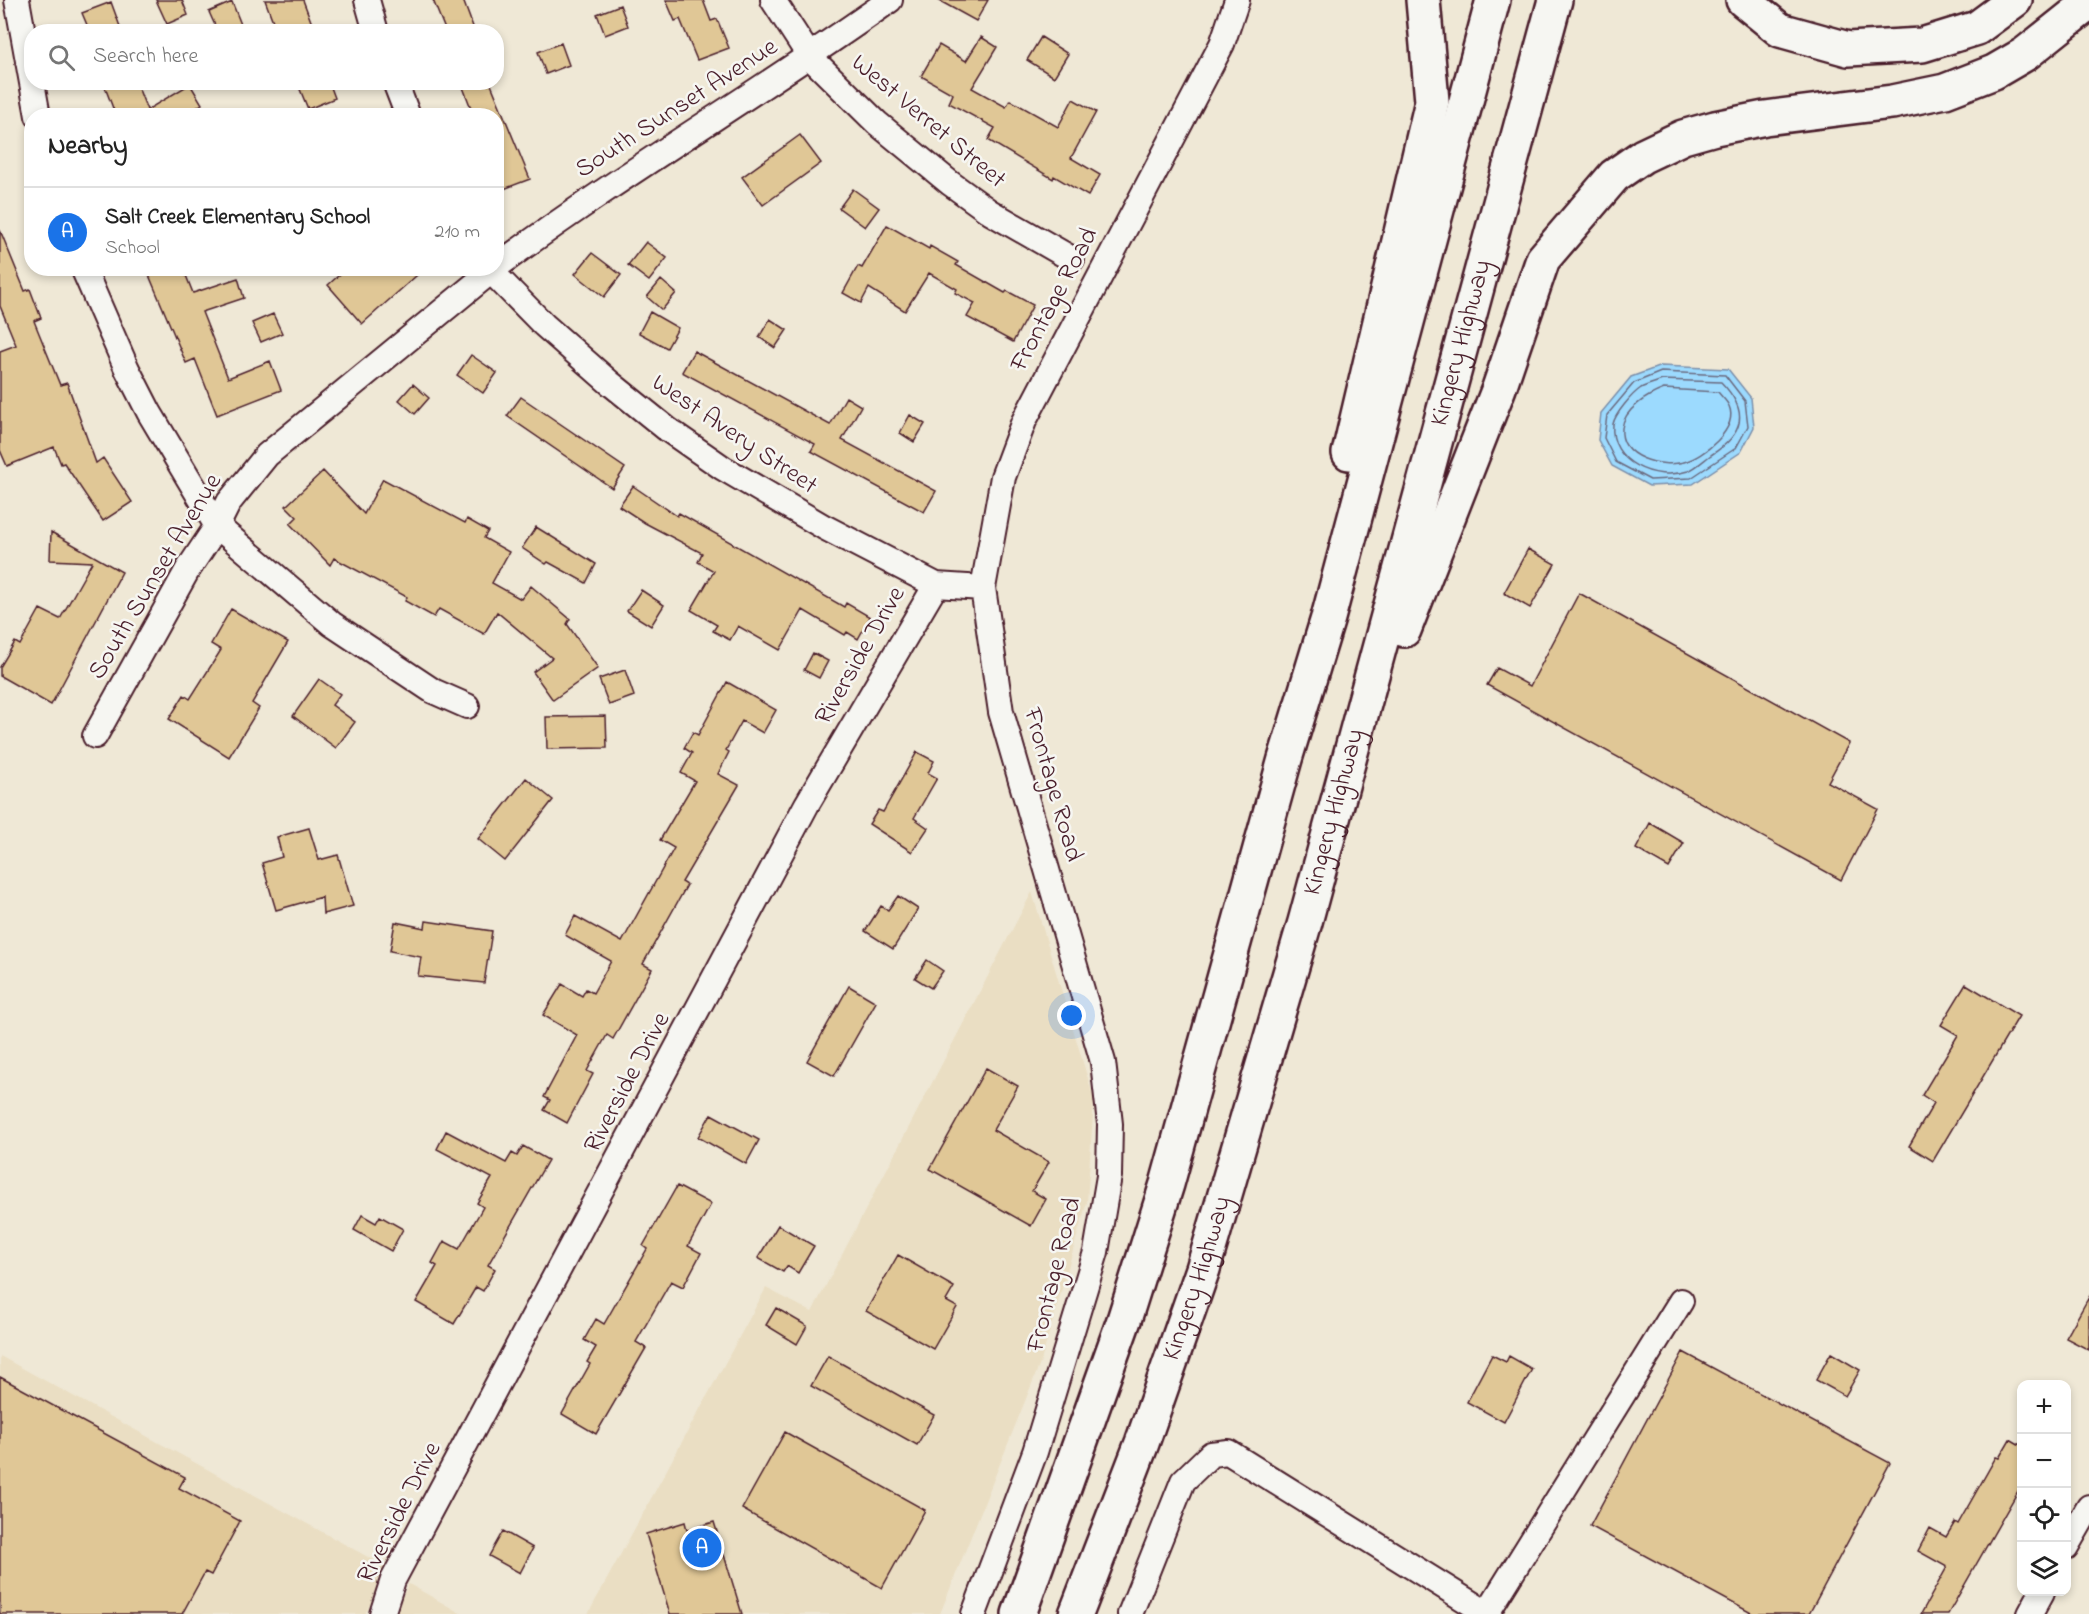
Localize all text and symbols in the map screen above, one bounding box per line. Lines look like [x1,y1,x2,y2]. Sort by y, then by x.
search box [24,24,504,90]
street label: South Sunset Avenue [568,29,786,189]
icon: search [45,41,78,74]
text: Search here [93,41,198,73]
street label: West Verret Street [842,46,1014,199]
text: Nearby [48,128,127,166]
text: Salt Creek Elementary School [105,202,370,234]
text: A [61,218,74,247]
text: 210 m [435,218,480,247]
street label: Frontage Road [1001,221,1109,380]
text: School [105,234,160,263]
street label: Kingery Highway [1421,256,1503,431]
street label: West Avery Street [643,365,825,505]
street label: South Sunset Avenue [79,466,233,687]
street label: Riverside Drive [806,579,916,732]
street label: Frontage Road [1012,703,1092,867]
street label: Kingery Highway [1294,725,1375,900]
your location [1057,1001,1086,1030]
street label: Riverside Drive [575,1006,681,1160]
street label: Kingery Highway [1153,1192,1242,1366]
street label: Frontage Road [1017,1193,1093,1357]
map controls [2017,1380,2071,1596]
button: + [2017,1380,2071,1434]
button: − [2017,1434,2071,1488]
street label: Riverside Drive [348,1435,452,1590]
button: locate [2017,1488,2071,1542]
pin: A [682,1526,722,1570]
button: layers [2017,1542,2071,1596]

